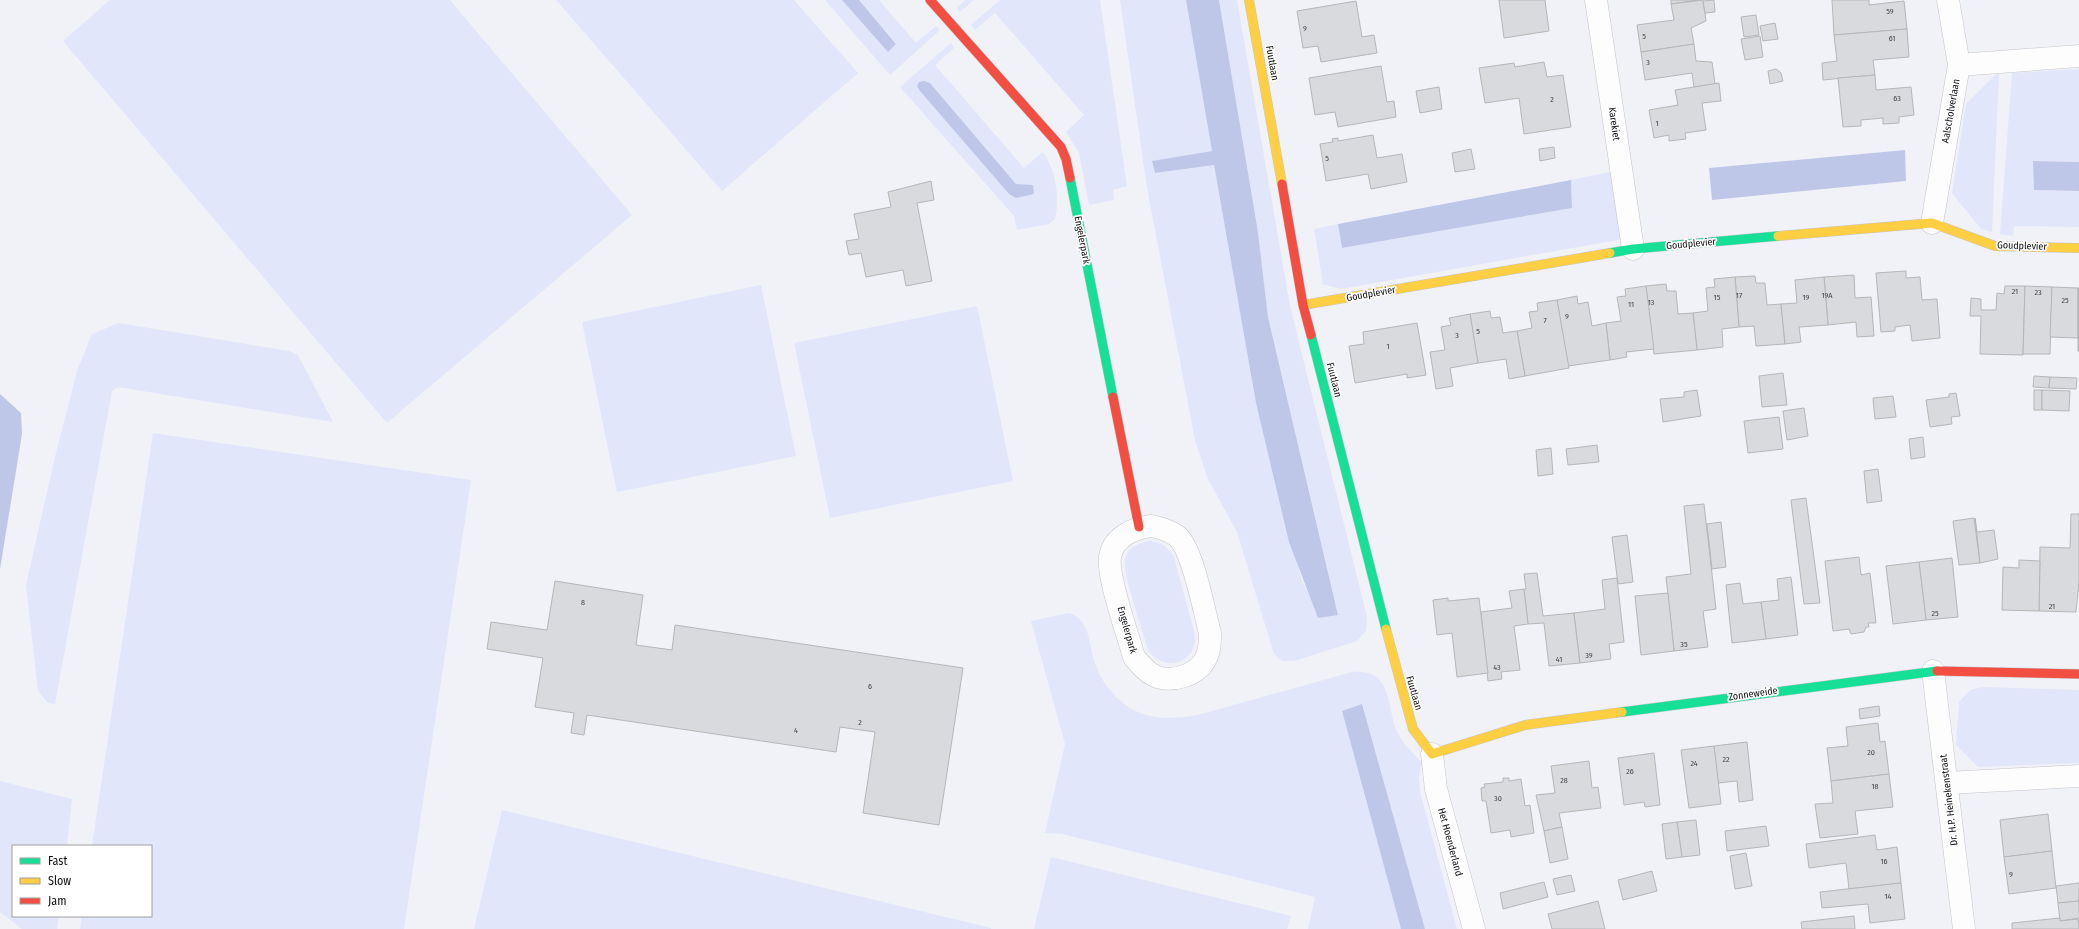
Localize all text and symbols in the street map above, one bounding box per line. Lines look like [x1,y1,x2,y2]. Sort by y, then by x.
house number: 59 [1886,7,1894,16]
house number: 9 [1303,24,1307,33]
house number: 5 [1642,32,1646,41]
house number: 61 [1889,34,1895,43]
street label: Fuutlaan [1263,45,1281,81]
house number: 3 [1646,58,1650,67]
street label: Aalscholverlaan [1939,78,1963,144]
house number: 63 [1893,94,1901,103]
house number: 2 [1550,95,1554,104]
street label: Karekiet [1606,106,1622,142]
house number: 1 [1655,119,1659,128]
house number: 5 [1325,154,1329,163]
street label: Engelerpark [1071,215,1093,265]
street label: Goudplevier [1666,236,1717,252]
street label: Goudplevier [1997,239,2048,253]
street label: Goudplevier [1345,284,1397,304]
house number: 21 [2012,287,2018,296]
house number: 23 [2034,288,2042,297]
house number: 17 [1736,291,1743,300]
house number: 19A [1821,291,1833,300]
house number: 15 [1714,293,1721,302]
house number: 19 [1802,293,1810,302]
house number: 25 [2061,296,2069,305]
house number: 13 [1648,298,1655,307]
house number: 11 [1628,300,1634,309]
house number: 9 [1565,312,1569,321]
house number: 7 [1543,316,1547,325]
house number: 5 [1476,327,1480,336]
house number: 3 [1455,331,1459,340]
house number: 1 [1386,342,1390,351]
street label: Fuutlaan [1324,361,1344,399]
house number: 8 [581,598,585,607]
house number: 21 [2049,602,2055,611]
street label: Engelerpark [1115,605,1140,655]
house number: 25 [1931,609,1939,618]
house number: 35 [1680,640,1688,649]
house number: 39 [1585,651,1593,660]
house number: 41 [1556,655,1562,664]
house number: 43 [1493,663,1501,672]
street label: Fuutlaan [1403,674,1425,712]
house number: 6 [868,682,872,691]
street label: Zonneweide [1728,685,1778,703]
house number: 2 [858,718,862,727]
house number: 4 [794,726,798,735]
house number: 20 [1867,748,1875,757]
street label: Dr. H.P. Heinekenstraat [1937,753,1961,846]
house number: 22 [1722,755,1730,764]
house number: 24 [1690,759,1698,768]
house number: 26 [1626,767,1634,776]
house number: 28 [1560,776,1568,785]
house number: 18 [1871,782,1879,791]
house number: 30 [1494,794,1502,803]
street label: Het Hoenderland [1435,807,1465,877]
legend [12,845,152,917]
text: Fast [48,854,67,868]
house number: 16 [1880,857,1888,866]
house number: 9 [2009,870,2013,879]
text: Slow [48,874,71,888]
house number: 14 [1885,892,1892,901]
text: Jam [48,894,66,908]

